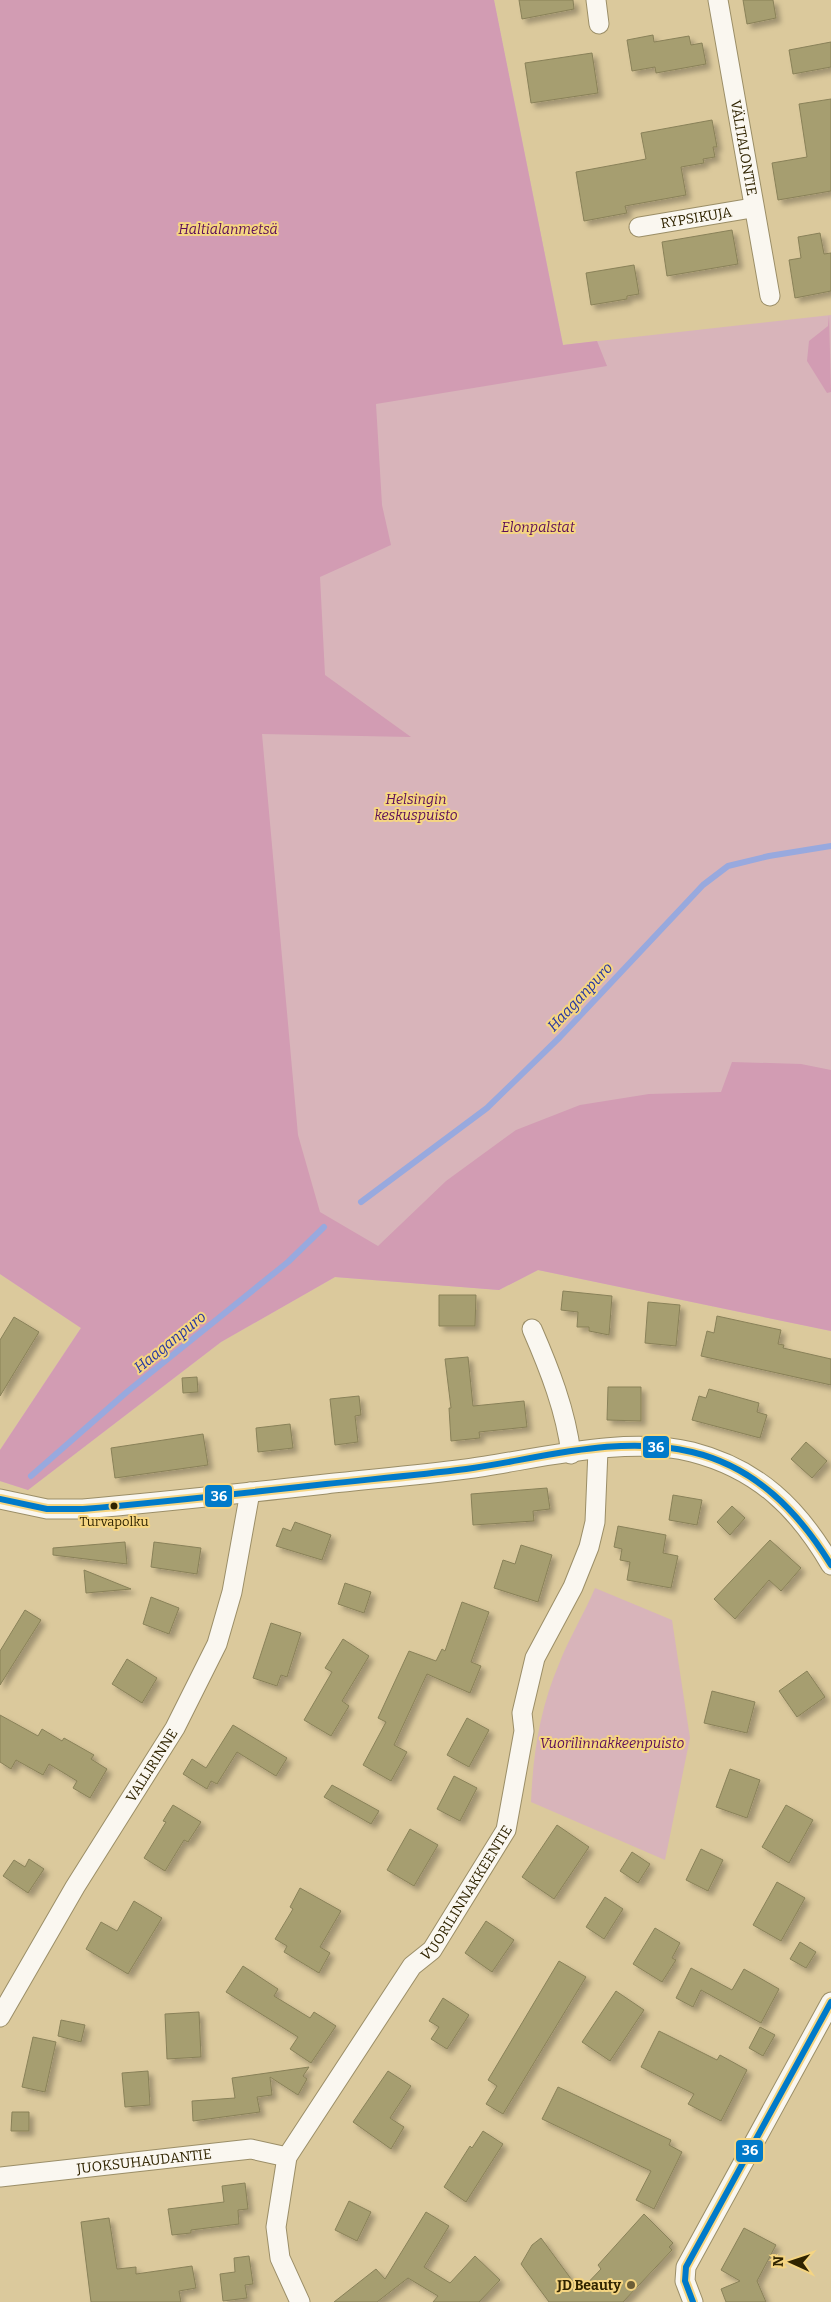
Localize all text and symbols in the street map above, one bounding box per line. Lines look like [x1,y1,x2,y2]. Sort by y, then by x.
street label: VÄLITALONTIE [727,99,760,197]
street label: RYPSIKUJA [659,204,733,232]
park label: Haltialanmetsä [178,221,278,238]
park label: Elonpalstat [501,519,576,536]
park label: Helsingin keskuspuisto [374,791,458,824]
water label: Haaganpuro [544,959,616,1035]
water label: Haaganpuro [130,1308,210,1376]
line badge: 36 [642,1435,670,1459]
text: 36 [648,1439,664,1456]
line badge: 36 [204,1484,233,1508]
text: 36 [211,1488,227,1505]
marker: Turvapolku [109,1501,119,1511]
place label: Turvapolku [79,1514,149,1529]
street label: VALLIRINNE [123,1726,181,1805]
park label: Vuorilinnakkeenpuisto [540,1735,684,1752]
street label: VUORILINNAKKEENTIE [418,1822,516,1964]
line badge: 36 [735,2139,764,2163]
text: 36 [742,2142,758,2159]
street label: JUOKSUHAUDANTIE [75,2145,213,2177]
north arrow [766,2237,816,2287]
text: N [770,2255,787,2267]
place label: JD Beauty [556,2277,621,2294]
marker: JD Beauty [625,2279,637,2291]

